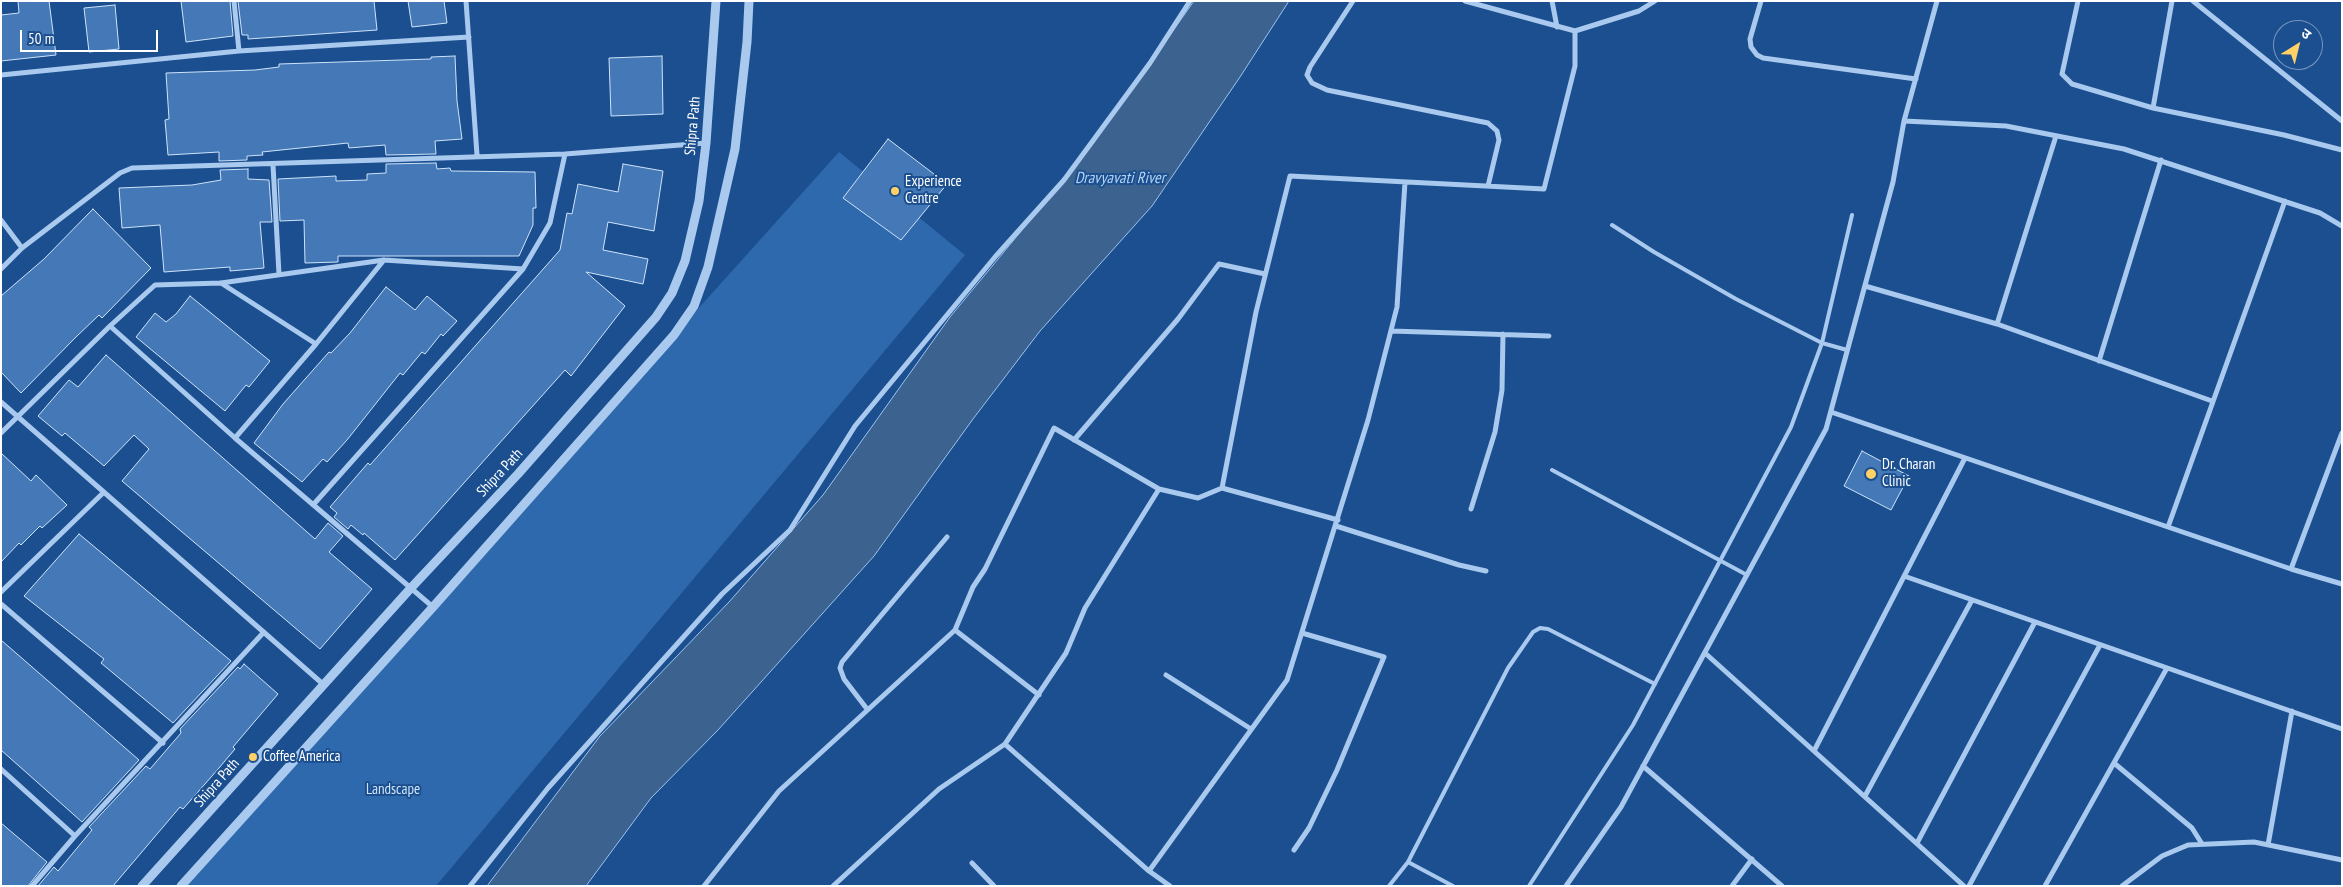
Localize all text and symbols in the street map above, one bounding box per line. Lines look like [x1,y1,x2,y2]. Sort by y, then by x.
scale bar [22,20,160,52]
north arrow [2273,20,2323,70]
text: उ [2298,24,2315,43]
text: 50 m [28,29,54,48]
street label: Shipra Path [681,96,705,156]
water label: Dravyavati River [1075,168,1165,188]
place label: Experience Centre [905,173,962,208]
marker: Experience Centre [889,185,901,197]
street label: Shipra Path [473,445,527,501]
place label: Dr. Charan Clinic [1882,456,1935,491]
marker: Dr. Charan Clinic [1864,467,1878,481]
place label: Coffee America [263,748,341,766]
marker: Coffee America [247,751,259,763]
street label: Shipra Path [191,755,243,811]
park label: Landscape [366,781,420,799]

